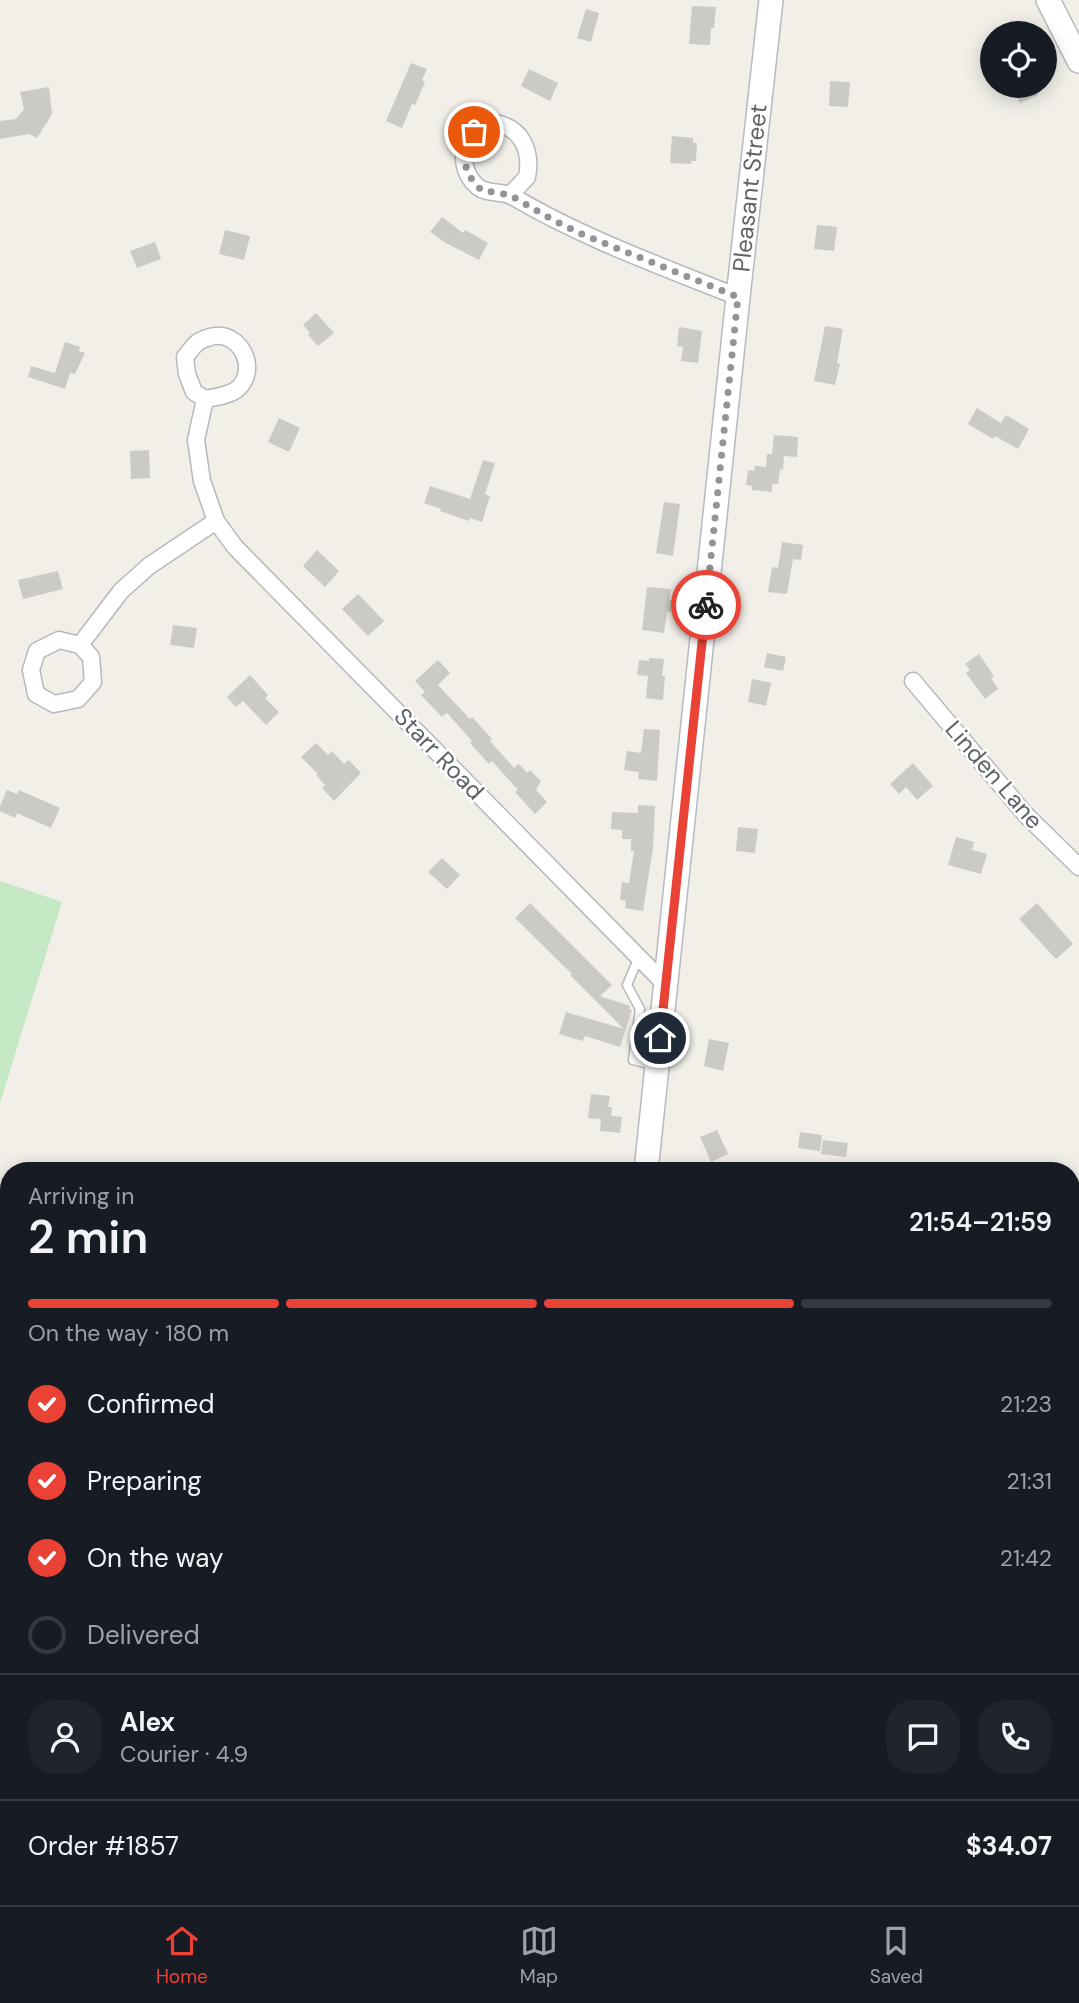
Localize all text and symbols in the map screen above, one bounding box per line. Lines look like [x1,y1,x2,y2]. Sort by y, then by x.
map controls [980,21,1057,98]
button: locate [980,21,1057,98]
pin [444,102,504,162]
street label: Pleasant Street [725,102,774,273]
icon: bag [455,113,493,151]
courier [671,570,741,640]
icon: bike [687,586,725,624]
street label: Starr Road [388,701,491,806]
street label: Linden Lane [939,714,1050,835]
pin [630,1008,690,1068]
icon: home [641,1019,679,1057]
text: Arriving in [28,1181,134,1211]
text: 21:54–21:59 [909,1205,1052,1239]
text: 2 min [28,1207,148,1267]
text: On the way · 180 m [28,1318,229,1348]
icon: check [28,1385,66,1423]
text: Confirmed [87,1387,214,1421]
text: 21:23 [1000,1389,1052,1419]
icon: check [28,1462,66,1500]
text: Preparing [87,1464,202,1498]
text: 21:31 [1007,1466,1052,1496]
icon: check [28,1539,66,1577]
text: On the way [87,1541,223,1575]
text: 21:42 [1000,1543,1052,1573]
text: Delivered [87,1618,200,1652]
button: person [28,1700,102,1774]
button: chat [886,1700,960,1774]
button: phone [978,1700,1052,1774]
text: Alex [120,1705,175,1739]
text: Courier · 4.9 [120,1739,248,1769]
text: Order #1857 [28,1829,179,1863]
text: $34.07 [966,1829,1052,1863]
tab: Home [156,1922,208,1989]
tab: Map [520,1922,558,1989]
tab: Saved [870,1922,923,1989]

